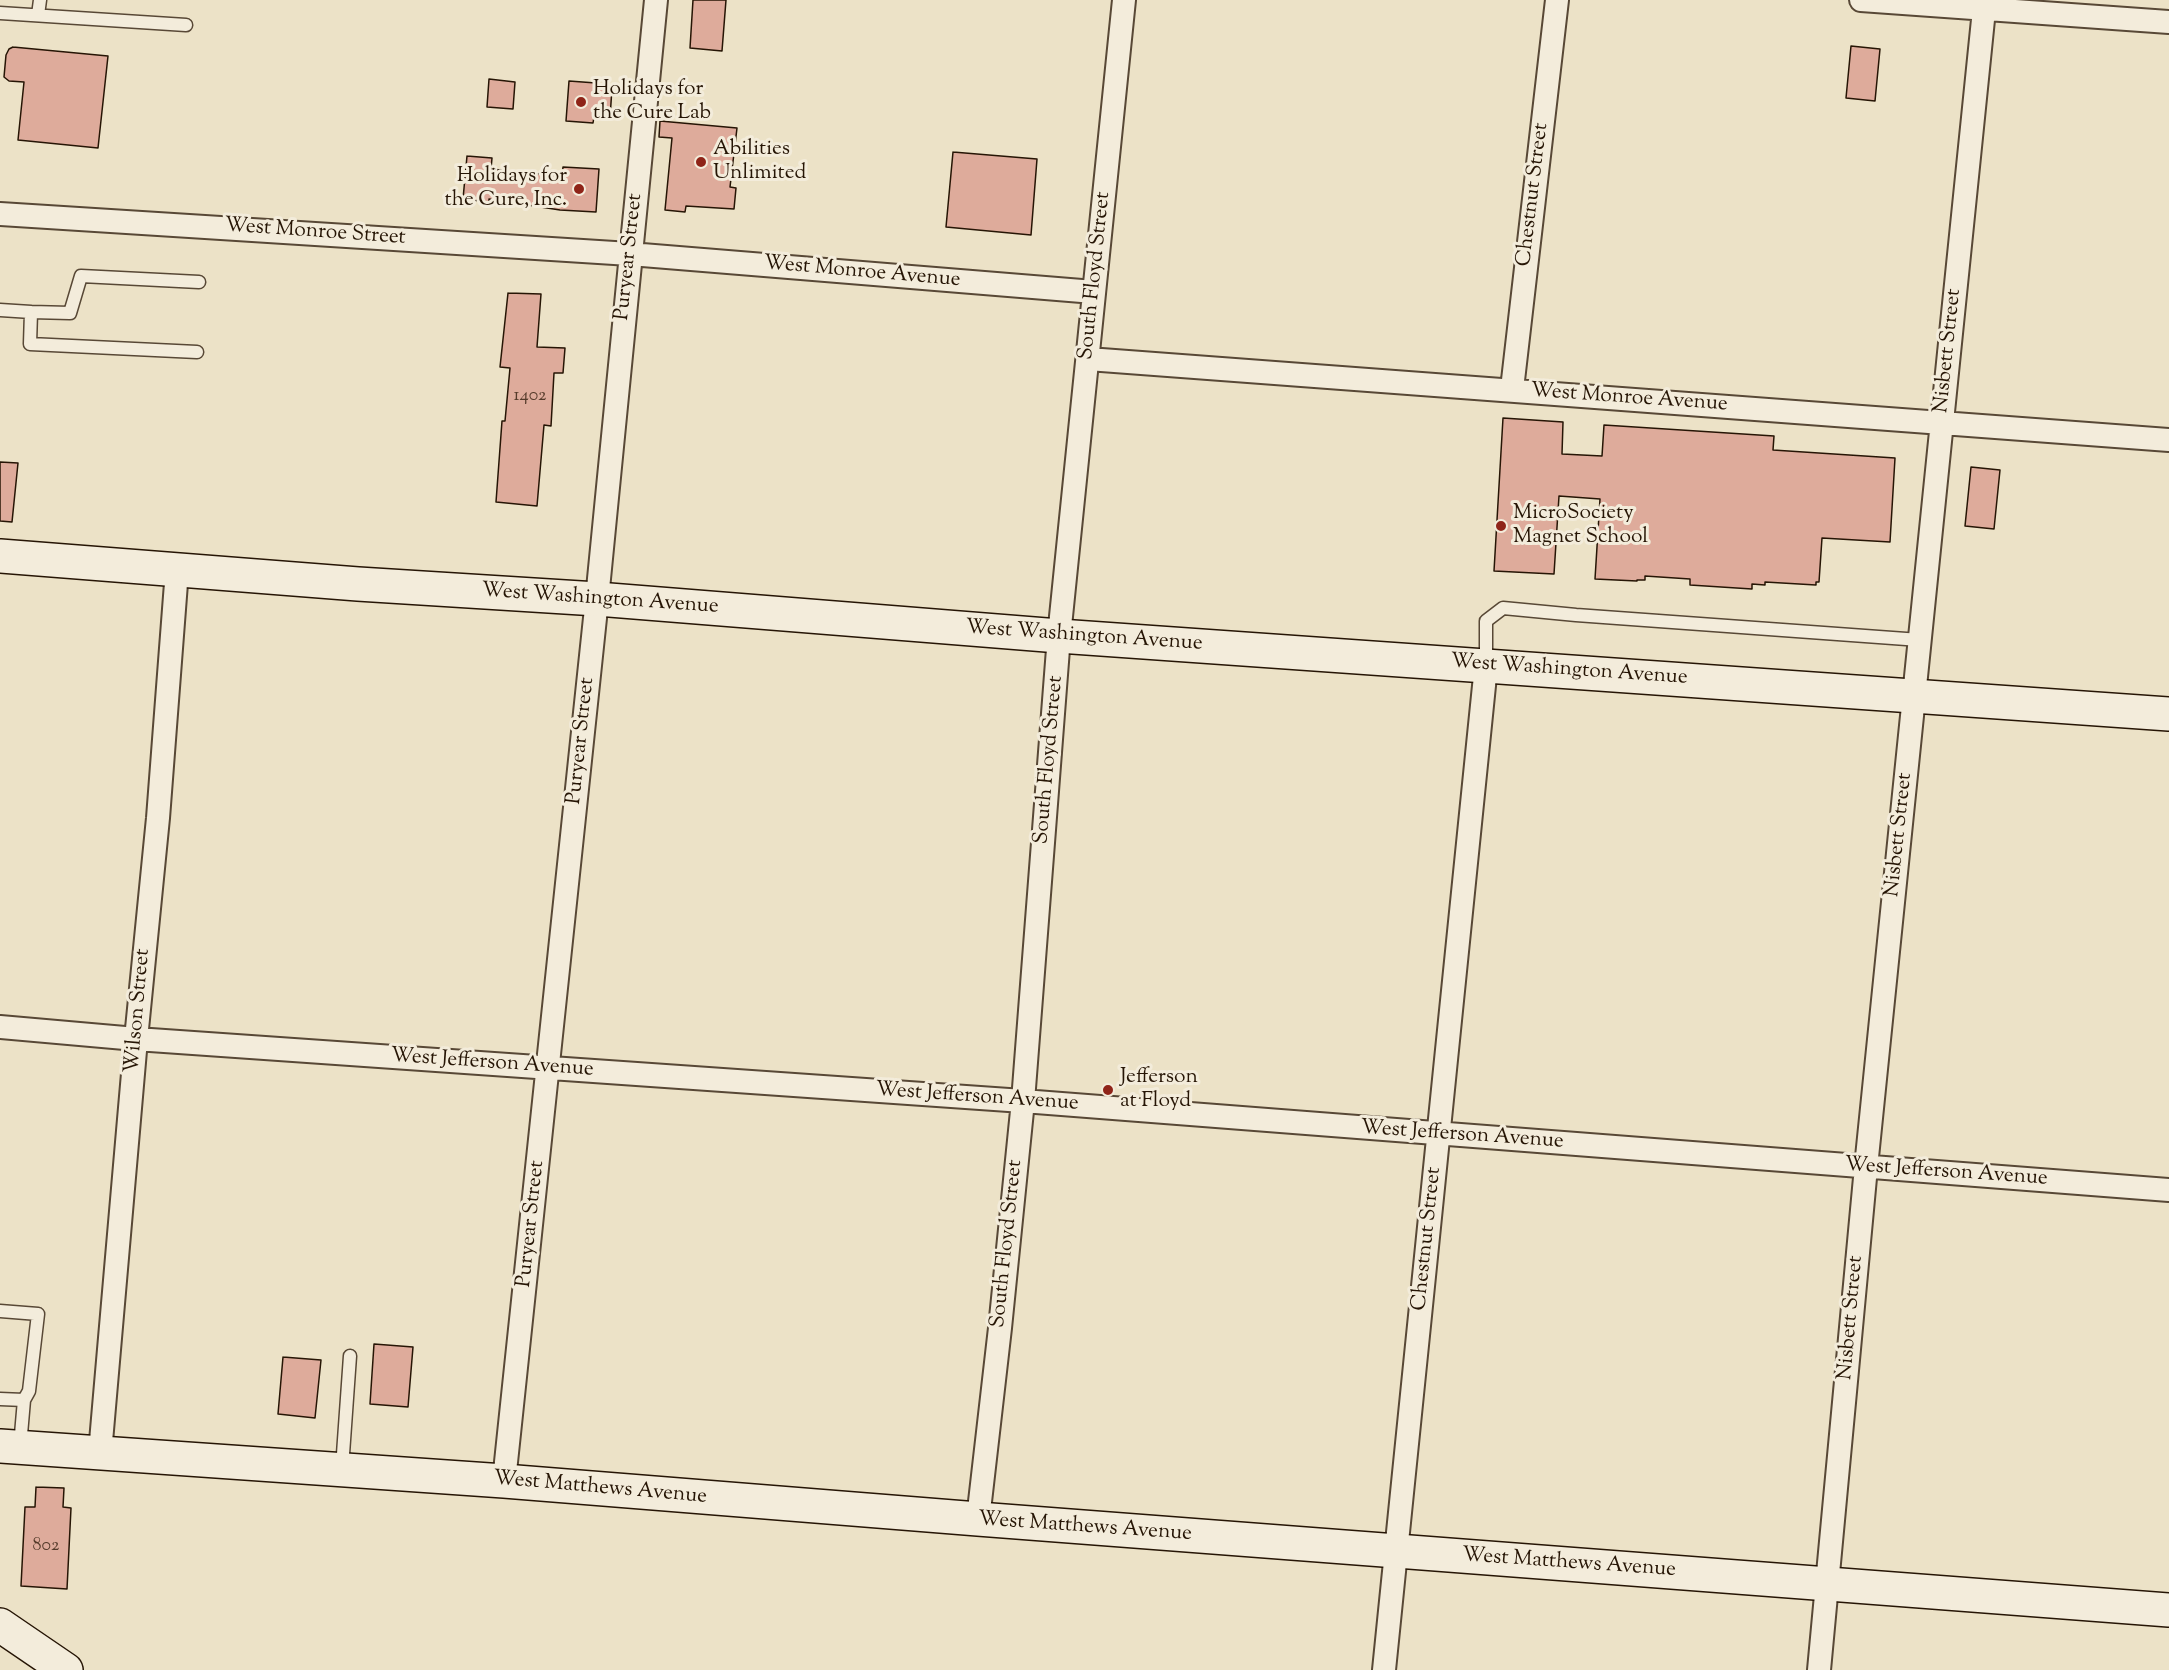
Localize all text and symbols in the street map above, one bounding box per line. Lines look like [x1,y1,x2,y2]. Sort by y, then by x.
place label: Holidays for the Cure Lab [593,77,711,127]
marker: Holidays for the Cure Lab [574,95,588,109]
street label: Chestnut Street [1513,122,1555,268]
place label: Abilities Unlimited [713,137,806,187]
marker: Abilities Unlimited [694,155,708,169]
place label: Holidays for the Cure, Inc. [445,164,567,214]
marker: Holidays for the Cure, Inc. [572,182,586,196]
street label: South Floyd Street [1075,191,1117,361]
street label: Puryear Street [611,192,649,322]
street label: West Monroe Street [224,214,406,252]
street label: West Monroe Avenue [763,252,961,294]
street label: Nisbett Street [1930,288,1968,414]
street label: West Monroe Avenue [1530,380,1728,418]
house number: 1402 [514,386,546,408]
place label: MicroSociety Magnet School [1513,501,1648,551]
marker: MicroSociety Magnet School [1494,519,1508,533]
street label: West Washington Avenue [481,579,719,621]
street label: West Washington Avenue [965,616,1203,658]
street label: West Washington Avenue [1450,650,1688,692]
street label: South Floyd Street [1030,675,1070,845]
street label: Puryear Street [563,676,601,806]
street label: Nisbett Street [1881,772,1919,898]
street label: Wilson Street [121,948,157,1074]
street label: West Jefferson Avenue [390,1044,594,1084]
place label: Jefferson at Floyd [1120,1065,1198,1115]
street label: West Jefferson Avenue [875,1078,1079,1118]
marker: Jefferson at Floyd [1101,1083,1115,1097]
street label: West Jefferson Avenue [1360,1116,1564,1156]
street label: West Jefferson Avenue [1844,1153,2048,1193]
street label: Puryear Street [513,1159,551,1289]
street label: South Floyd Street [987,1159,1029,1329]
street label: Chestnut Street [1408,1166,1448,1312]
street label: Nisbett Street [1834,1255,1870,1381]
street label: West Matthews Avenue [492,1467,708,1511]
street label: West Matthews Avenue [977,1508,1193,1548]
house number: 802 [33,1536,59,1558]
street label: West Matthews Avenue [1461,1544,1677,1584]

